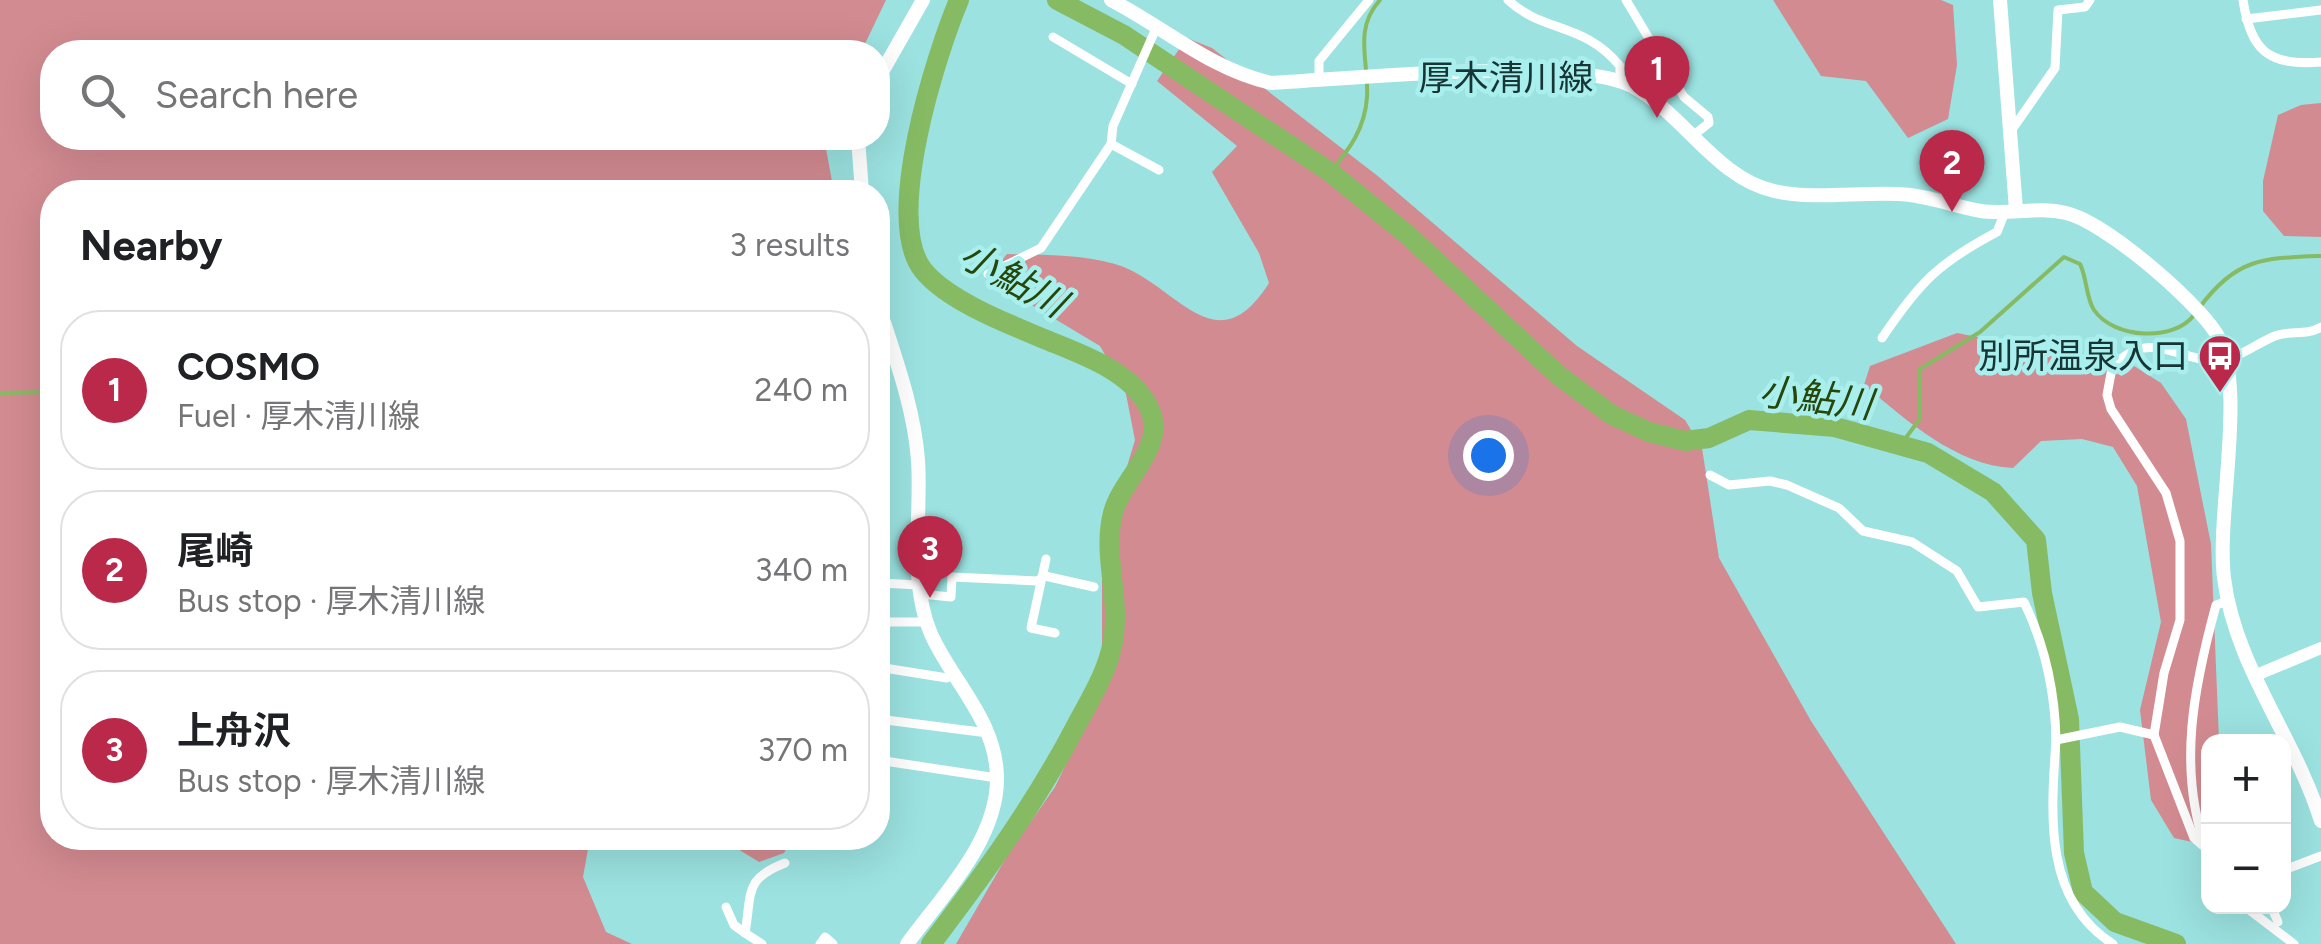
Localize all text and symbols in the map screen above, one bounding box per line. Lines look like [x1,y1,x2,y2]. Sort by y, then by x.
pin: 1 [1624,36,1690,118]
search box [40,40,890,150]
street label: 厚木清川線 [1418,57,1594,99]
icon: search [75,68,130,123]
text: Search here [155,72,358,118]
pin: 2 [1920,130,1984,212]
text: Nearby [80,220,222,271]
text: 3 results [730,226,850,264]
water label: 小鮎川 [952,231,1077,329]
bus stop icon: 別所温泉入口 [2197,333,2243,394]
place label: 別所温泉入口 [1978,335,2188,377]
text: COSMO [177,344,320,390]
water label: 小鮎川 [1757,368,1879,428]
text: 1 [108,371,121,409]
text: 240 m [755,371,848,409]
text: Fuel · 厚木清川線 [177,397,420,435]
your location [1463,430,1514,481]
pin: 3 [898,516,962,598]
text: 尾崎 [177,528,253,574]
text: 2 [105,551,124,589]
text: 340 m [755,551,848,589]
text: Bus stop · 厚木清川線 [177,582,486,620]
text: 上舟沢 [177,708,291,754]
text: 3 [106,731,123,769]
text: 370 m [758,731,848,769]
map controls [2201,734,2291,914]
button: + [2201,734,2291,824]
text: Bus stop · 厚木清川線 [177,762,486,800]
button: − [2201,824,2291,914]

